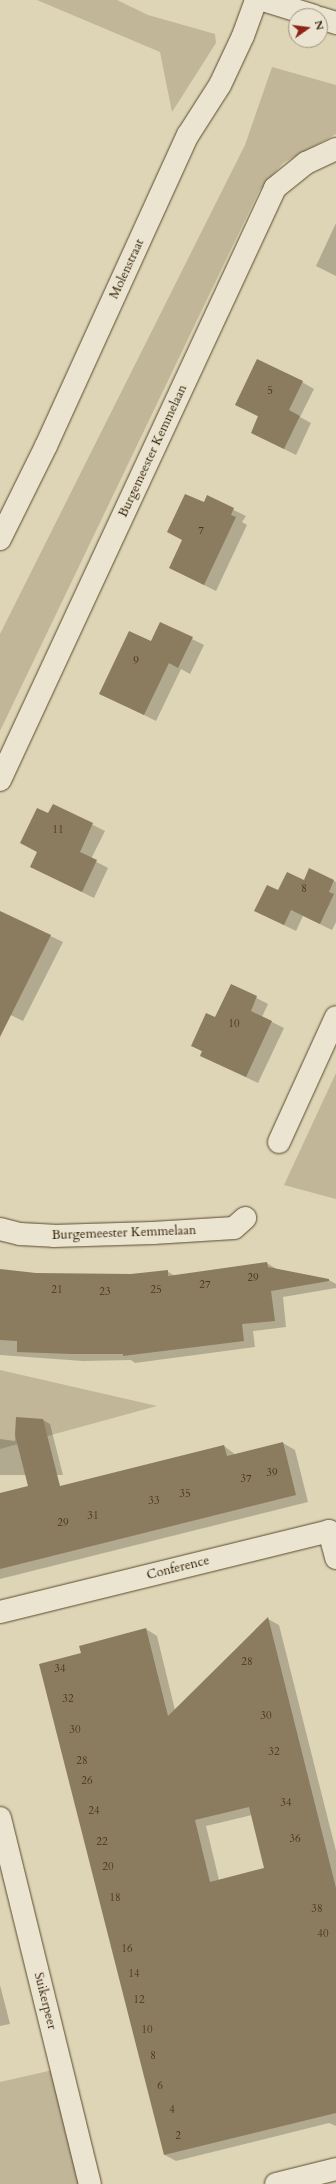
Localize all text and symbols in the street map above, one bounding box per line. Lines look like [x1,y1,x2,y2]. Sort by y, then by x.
north arrow [288,8,328,48]
text: N [311,19,328,32]
street label: Molenstraat [106,237,148,301]
street label: Burgemeester Kemmelaan [115,382,191,520]
house number: 5 [267,384,273,398]
house number: 7 [198,524,204,538]
house number: 9 [133,654,139,668]
house number: 11 [52,823,64,837]
house number: 8 [301,882,307,896]
house number: 10 [228,1017,240,1031]
street label: Burgemeester Kemmelaan [51,1223,197,1243]
house number: 29 [247,1271,259,1285]
house number: 27 [199,1278,211,1292]
house number: 21 [51,1283,63,1297]
house number: 25 [150,1283,162,1297]
house number: 23 [99,1285,111,1299]
house number: 39 [266,1466,278,1480]
house number: 37 [240,1472,252,1486]
house number: 35 [179,1487,191,1501]
house number: 33 [148,1494,160,1508]
house number: 31 [87,1509,99,1523]
house number: 29 [57,1516,69,1530]
street label: Conference [145,1553,211,1583]
house number: 28 [241,1655,253,1669]
house number: 34 [54,1662,66,1676]
house number: 32 [62,1692,74,1706]
house number: 30 [260,1709,272,1723]
house number: 30 [69,1723,81,1737]
house number: 32 [268,1745,280,1759]
house number: 28 [76,1754,88,1768]
house number: 26 [81,1774,93,1788]
house number: 34 [280,1796,292,1810]
house number: 24 [88,1804,100,1818]
house number: 36 [289,1832,301,1846]
house number: 22 [96,1835,108,1849]
house number: 20 [102,1860,114,1874]
house number: 18 [109,1891,121,1905]
house number: 38 [311,1902,323,1916]
house number: 40 [317,1927,329,1941]
house number: 16 [121,1942,133,1956]
house number: 14 [128,1967,140,1981]
street label: Suikerpeer [30,1971,60,2031]
house number: 12 [133,1993,145,2007]
house number: 10 [141,2023,153,2037]
house number: 8 [150,2049,156,2063]
house number: 6 [157,2079,163,2093]
house number: 4 [169,2103,175,2117]
house number: 2 [175,2129,181,2143]

